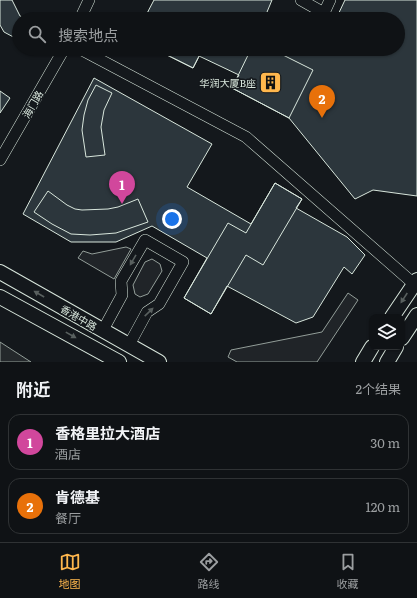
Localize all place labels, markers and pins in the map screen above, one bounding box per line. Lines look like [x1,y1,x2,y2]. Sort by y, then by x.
building icon: 华润大厦B座 [258,69,284,95]
place label: 华润大厦B座 [199,75,256,90]
pin: 2 [309,85,335,118]
pin: 1 [109,171,135,204]

